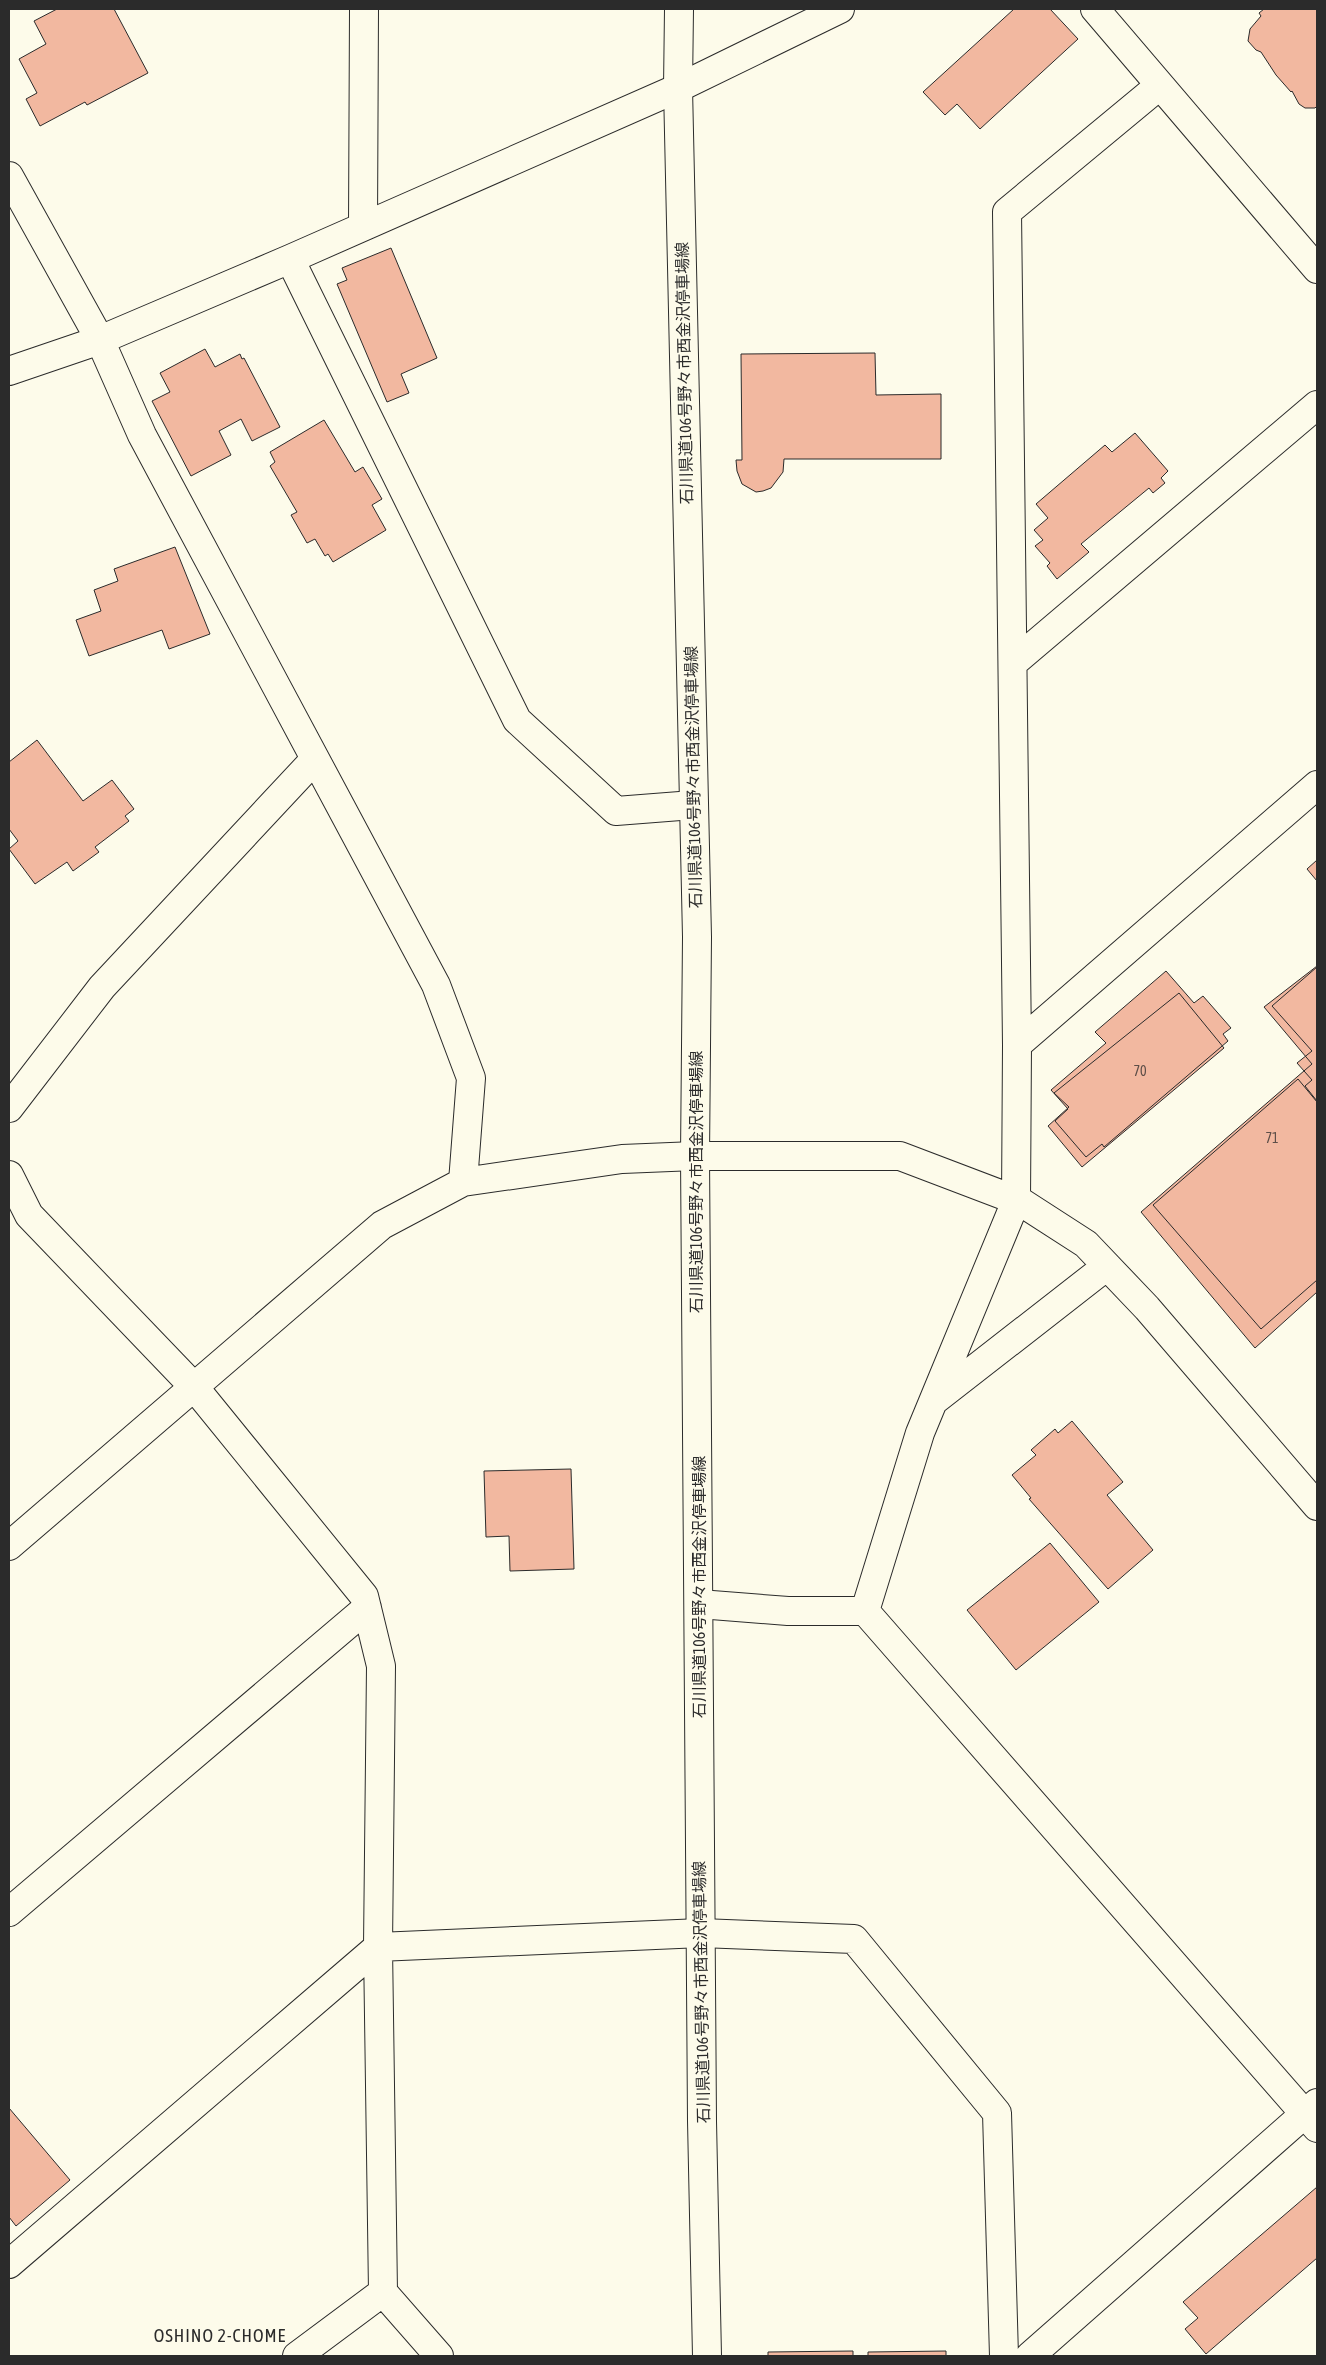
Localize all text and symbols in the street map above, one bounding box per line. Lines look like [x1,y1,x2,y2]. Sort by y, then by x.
street label: 石川県道106号野々市西金沢停車場線 [673,242,695,504]
street label: 石川県道106号野々市西金沢停車場線 [682,646,704,908]
street label: 石川県道106号野々市西金沢停車場線 [687,1051,705,1313]
house number: 70 [1133,1063,1147,1079]
house number: 71 [1265,1130,1279,1146]
street label: 石川県道106号野々市西金沢停車場線 [690,1456,708,1718]
street label: 石川県道106号野々市西金沢停車場線 [690,1861,712,2123]
district label: OSHINO 2-CHOME [154,2325,286,2346]

